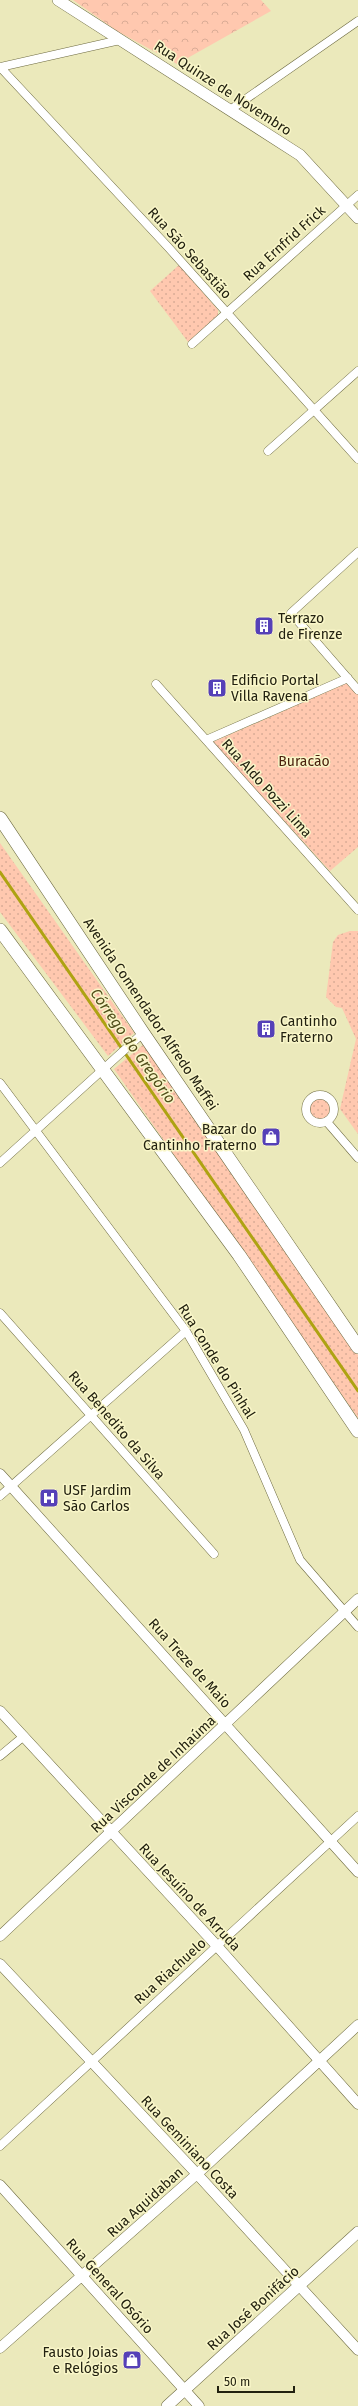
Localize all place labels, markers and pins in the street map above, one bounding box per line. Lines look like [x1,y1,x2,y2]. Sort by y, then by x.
place label: Terrazo de Firenze [278,610,343,643]
building icon: Terrazo de Firenze [253,615,275,637]
place label: Edificio Portal Villa Ravena [231,672,319,705]
building icon: Edificio Portal Villa Ravena [206,677,228,699]
place label: Cantinho Fraterno [280,1013,337,1046]
building icon: Cantinho Fraterno [255,1018,277,1040]
place label: Bazar do Cantinho Fraterno [143,1121,257,1154]
shop icon: Bazar do Cantinho Fraterno [260,1126,282,1148]
place label: USF Jardim São Carlos [63,1482,132,1515]
hospital icon: USF Jardim São Carlos [38,1487,60,1509]
place label: Fausto Joias e Relógios [43,2344,118,2377]
shop icon: Fausto Joias e Relógios [121,2349,143,2371]

